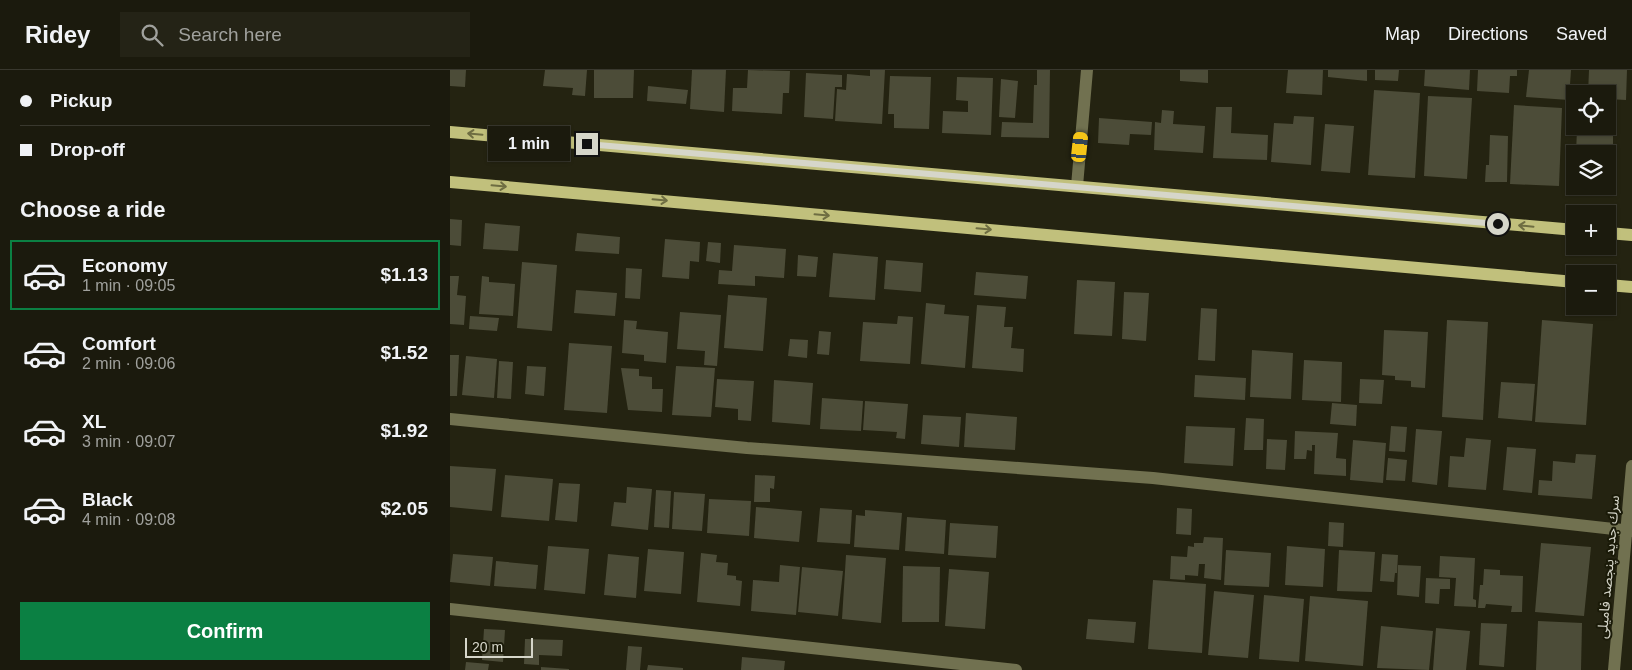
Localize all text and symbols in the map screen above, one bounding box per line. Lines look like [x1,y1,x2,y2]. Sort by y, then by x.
search box [120,12,470,57]
text: Ridey [25,21,90,48]
icon: search [138,21,166,49]
text: Search here [178,24,282,45]
text: Map [1385,24,1420,44]
text: Directions [1448,24,1528,44]
text: Saved [1556,24,1607,44]
map controls [1566,85,1616,315]
button: locate [1566,85,1616,135]
text: Pickup [50,90,112,111]
callout: 1 min [487,126,570,162]
one-way arrow [468,129,484,139]
car [1070,131,1089,163]
route end [576,133,598,155]
text: 1 min [508,135,550,152]
text: Drop-off [50,139,125,160]
button: layers [1566,145,1616,195]
one-way arrow [490,182,506,191]
one-way arrow [652,196,668,205]
text: Choose a ride [20,197,165,222]
button: + [1566,205,1616,255]
one-way arrow [814,210,830,219]
route start [1487,213,1509,235]
one-way arrow [1519,221,1535,231]
one-way arrow [976,224,992,233]
icon: car [22,253,67,298]
text: Economy [82,255,168,276]
text: $1.13 [380,264,428,285]
button: − [1566,265,1616,315]
text: 1 min · 09:05 [82,277,175,294]
icon: car [22,331,67,376]
text: Comfort [82,333,156,354]
text: $1.52 [380,342,428,363]
text: 2 min · 09:06 [82,355,175,372]
icon: car [22,409,67,454]
text: XL [82,411,106,432]
text: $1.92 [380,420,428,441]
text: 3 min · 09:07 [82,433,175,450]
icon: car [22,487,67,532]
text: Black [82,489,133,510]
street label: سرك جدید پنجصد فامیلی [1594,495,1624,639]
text: $2.05 [380,498,428,519]
text: 4 min · 09:08 [82,511,175,528]
button: Confirm [20,602,430,660]
scale bar [465,635,532,658]
text: 20 m [472,639,503,655]

